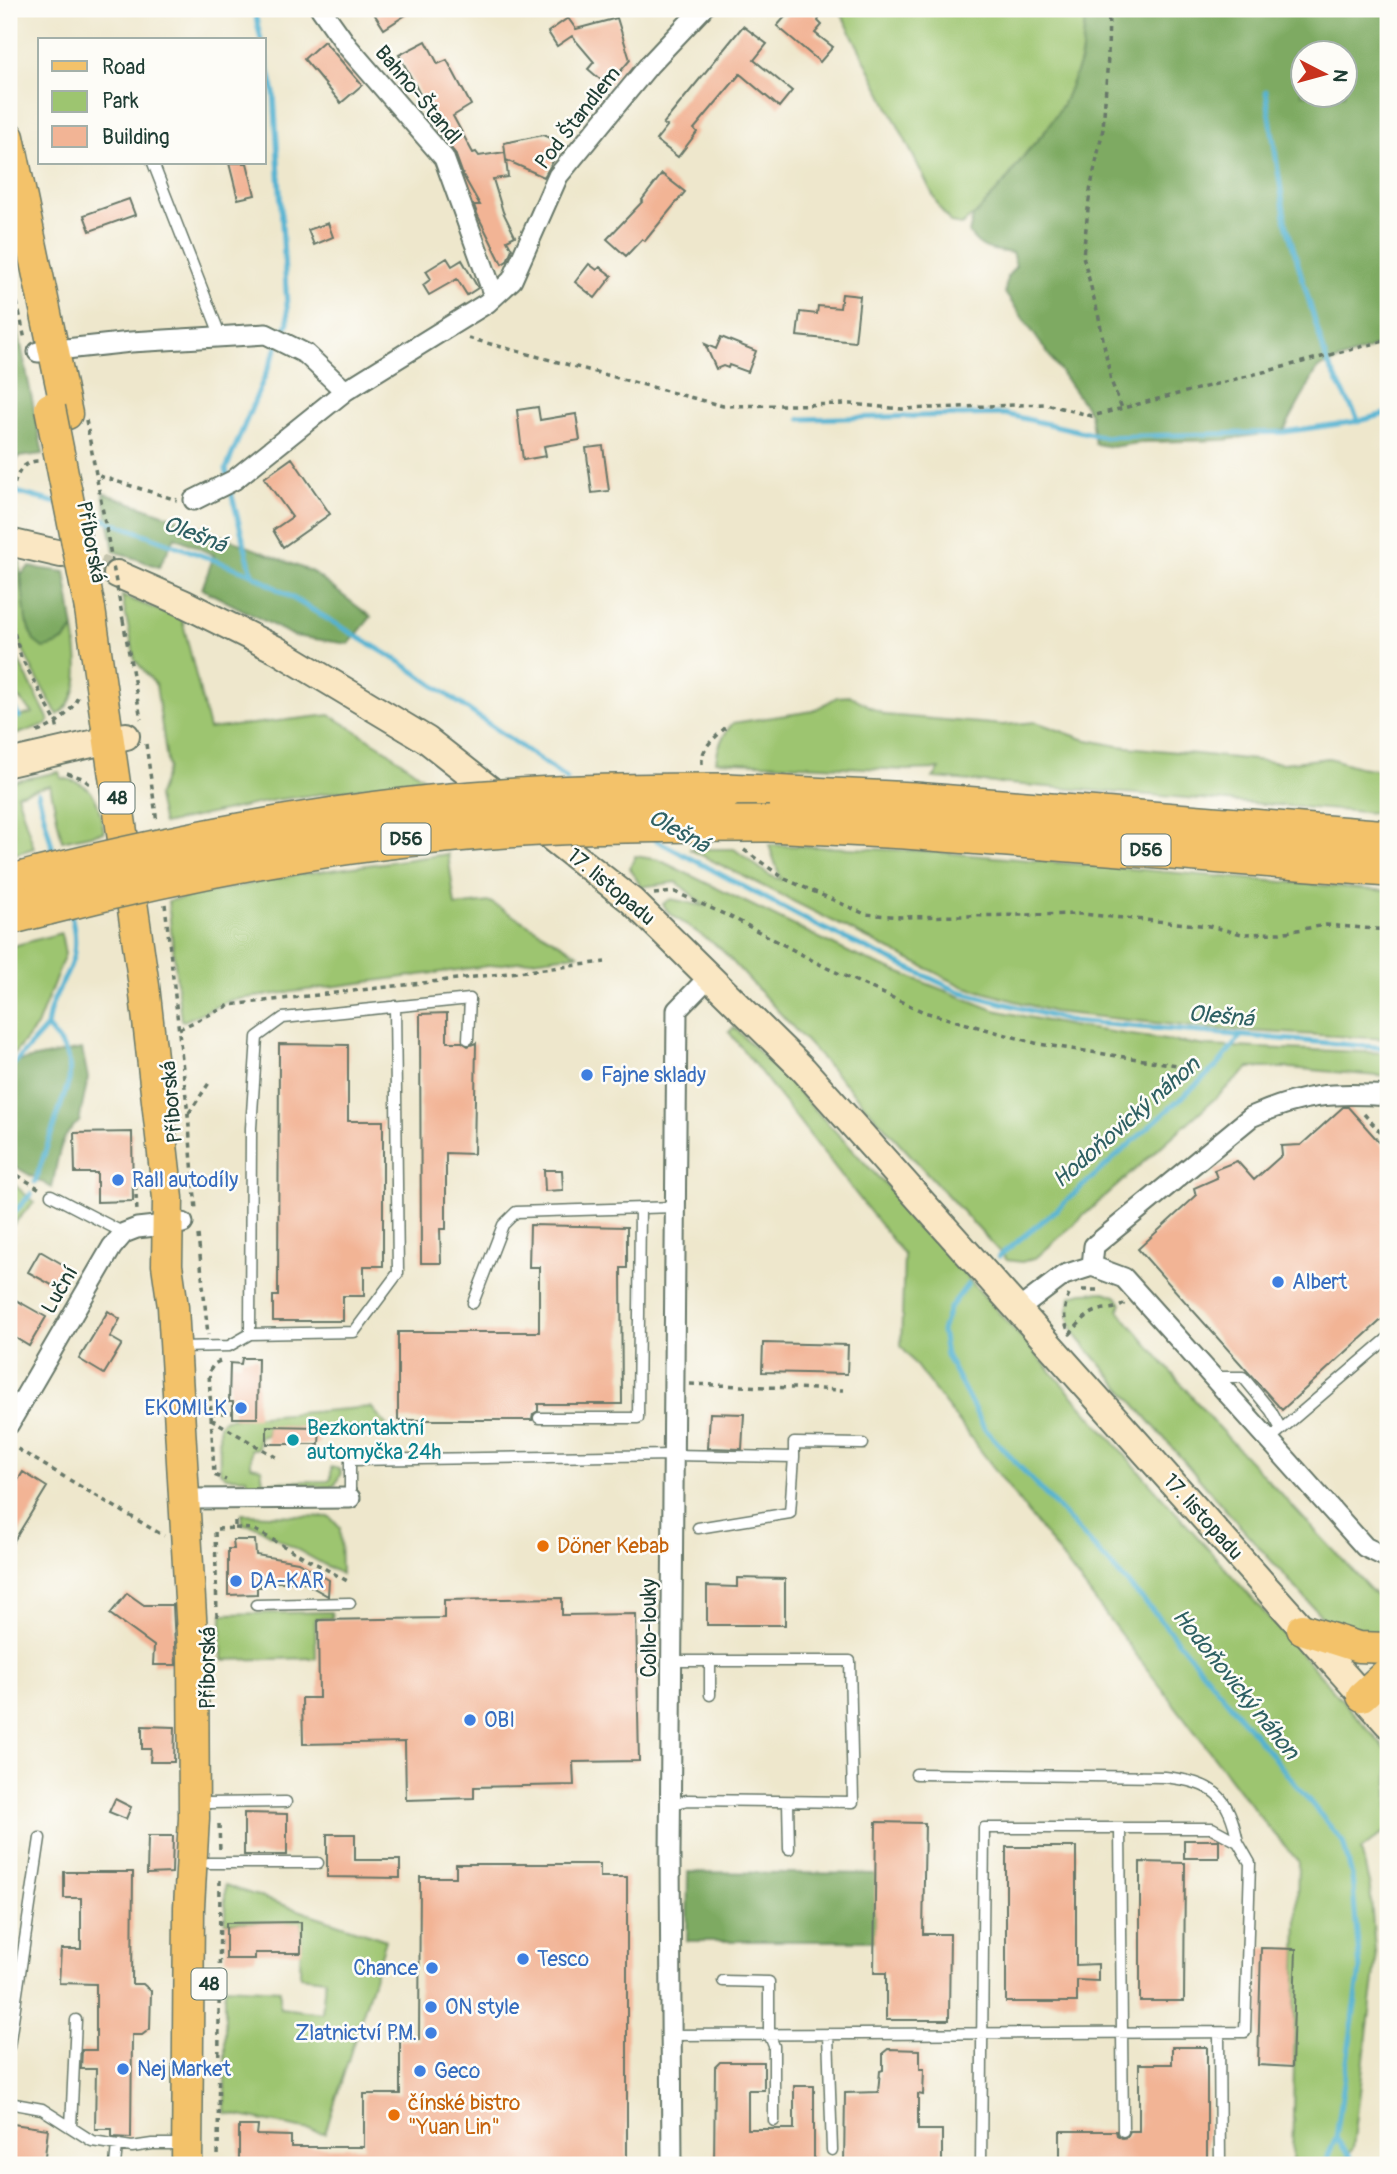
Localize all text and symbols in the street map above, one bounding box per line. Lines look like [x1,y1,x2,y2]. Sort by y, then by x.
legend [38,38,266,164]
north arrow [1288,38,1358,108]
street label: Bahno-Štandl [369,39,468,150]
text: Road [102,54,146,81]
street label: Pod Štandlem [528,60,627,175]
text: N [1327,68,1353,83]
text: Park [102,88,139,115]
text: Building [102,124,169,151]
street label: Příborská [70,499,112,585]
water label: Olešná [159,509,232,560]
road number: 48 [100,782,134,814]
water label: Olešná [643,802,716,860]
road number: D56 [382,824,430,854]
road number: D56 [1122,834,1170,866]
street label: 17. listopadu [561,842,661,932]
water label: Olešná [1187,999,1256,1033]
water label: Hodoňovický náhon [1046,1049,1206,1194]
street label: Příborská [155,1060,189,1144]
place label: Fajne sklady [601,1062,706,1089]
marker: Fajne sklady [579,1067,595,1083]
place label: Rall autodíly [132,1167,238,1194]
marker: Rall autodíly [110,1172,126,1188]
street label: Luční [36,1261,85,1319]
place label: Albert [1292,1269,1348,1296]
marker: Albert [1270,1274,1286,1290]
place label: EKOMILK [145,1395,227,1422]
marker: EKOMILK [233,1400,249,1416]
place label: Bezkontaktní automyčka 24h [307,1415,441,1466]
marker: Bezkontaktní automyčka 24h [285,1432,301,1448]
street label: 17. listopadu [1157,1468,1249,1566]
place label: Döner Kebab [557,1533,669,1560]
marker: Döner Kebab [535,1538,551,1554]
place label: DA-KAR [250,1568,324,1595]
marker: DA-KAR [228,1573,244,1589]
street label: Collo-louky [636,1578,663,1678]
water label: Hodoňovický náhon [1166,1603,1306,1766]
street label: Příborská [195,1627,222,1709]
place label: OBI [484,1707,515,1734]
marker: OBI [462,1712,478,1728]
place label: Tesco [537,1946,589,1973]
marker: Tesco [515,1951,531,1967]
place label: Chance [353,1955,419,1982]
marker: Chance [424,1960,440,1976]
road number: 48 [192,1968,227,2000]
place label: ON style [445,1994,520,2021]
marker: ON style [423,1999,439,2015]
place label: Zlatnictví P.M. [295,2020,417,2047]
marker: Zlatnictví P.M. [423,2025,439,2041]
place label: Nej Market [137,2056,231,2083]
place label: Geco [434,2058,480,2085]
marker: Nej Market [115,2061,131,2077]
marker: Geco [412,2063,428,2079]
place label: čínské bistro "Yuan Lin" [408,2090,520,2141]
marker: čínské bistro "Yuan Lin" [386,2107,402,2123]

